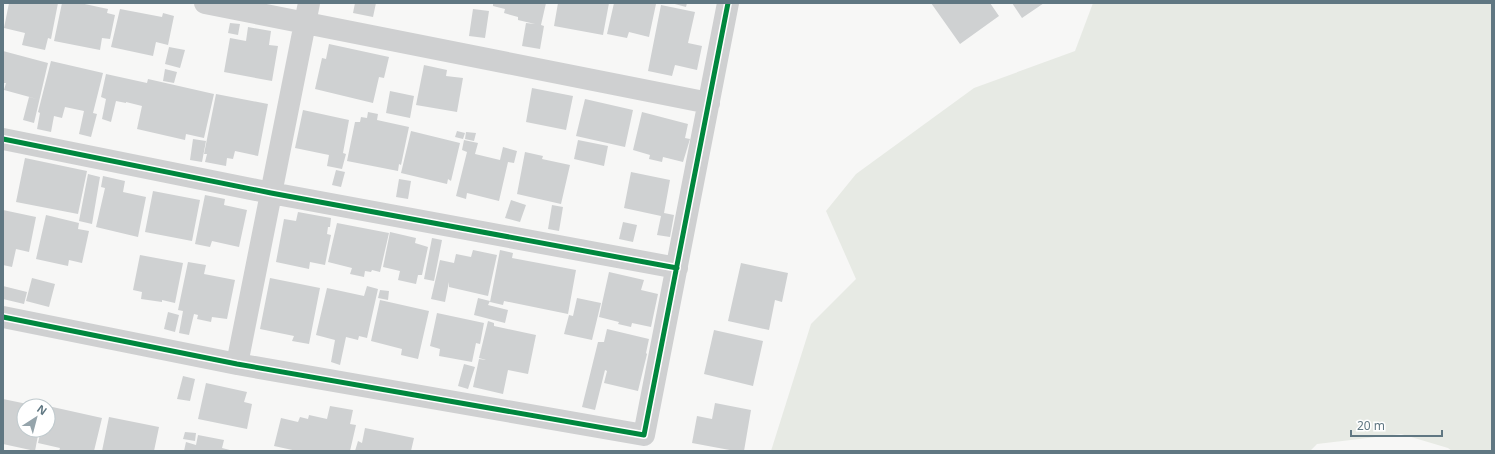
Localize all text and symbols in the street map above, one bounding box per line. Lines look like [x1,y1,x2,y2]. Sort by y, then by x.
north arrow [16,398,56,438]
text: N [34,401,50,418]
scale bar [1351,412,1442,438]
text: 20 m [1357,417,1385,434]

